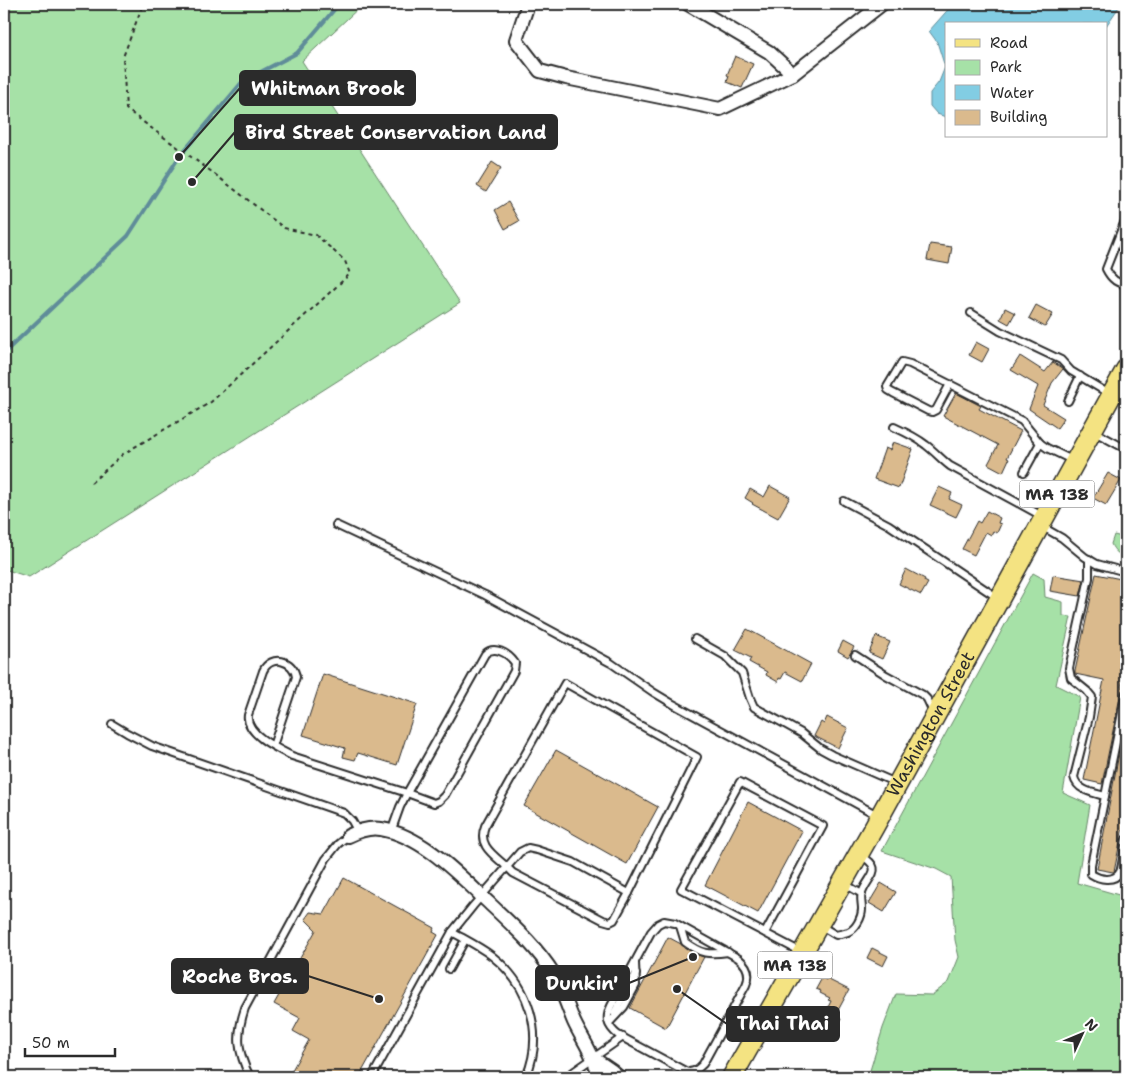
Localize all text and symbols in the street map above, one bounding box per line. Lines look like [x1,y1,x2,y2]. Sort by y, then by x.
legend [945,22,1108,138]
text: Road [990,33,1028,53]
text: Park [990,57,1022,77]
callout: Whitman Brook [240,71,415,105]
text: Whitman Brook [251,76,405,101]
text: Water [990,83,1034,103]
text: Building [990,107,1047,127]
callout: Bird Street Conservation Land [235,115,557,149]
text: Bird Street Conservation Land [245,120,547,145]
road number: MA 138 [1020,480,1094,508]
street label: Washington Street [881,647,980,801]
road number: MA 138 [758,952,832,978]
callout: Roche Bros. [172,959,308,993]
text: Roche Bros. [182,964,298,989]
callout: Dunkin' [536,966,629,1000]
text: Dunkin' [546,971,618,996]
callout: Thai Thai [727,1007,839,1041]
north arrow [1058,1008,1108,1058]
text: Thai Thai [737,1011,829,1036]
text: N [1081,1015,1102,1035]
scale bar [25,1026,115,1058]
text: 50 m [32,1033,70,1053]

